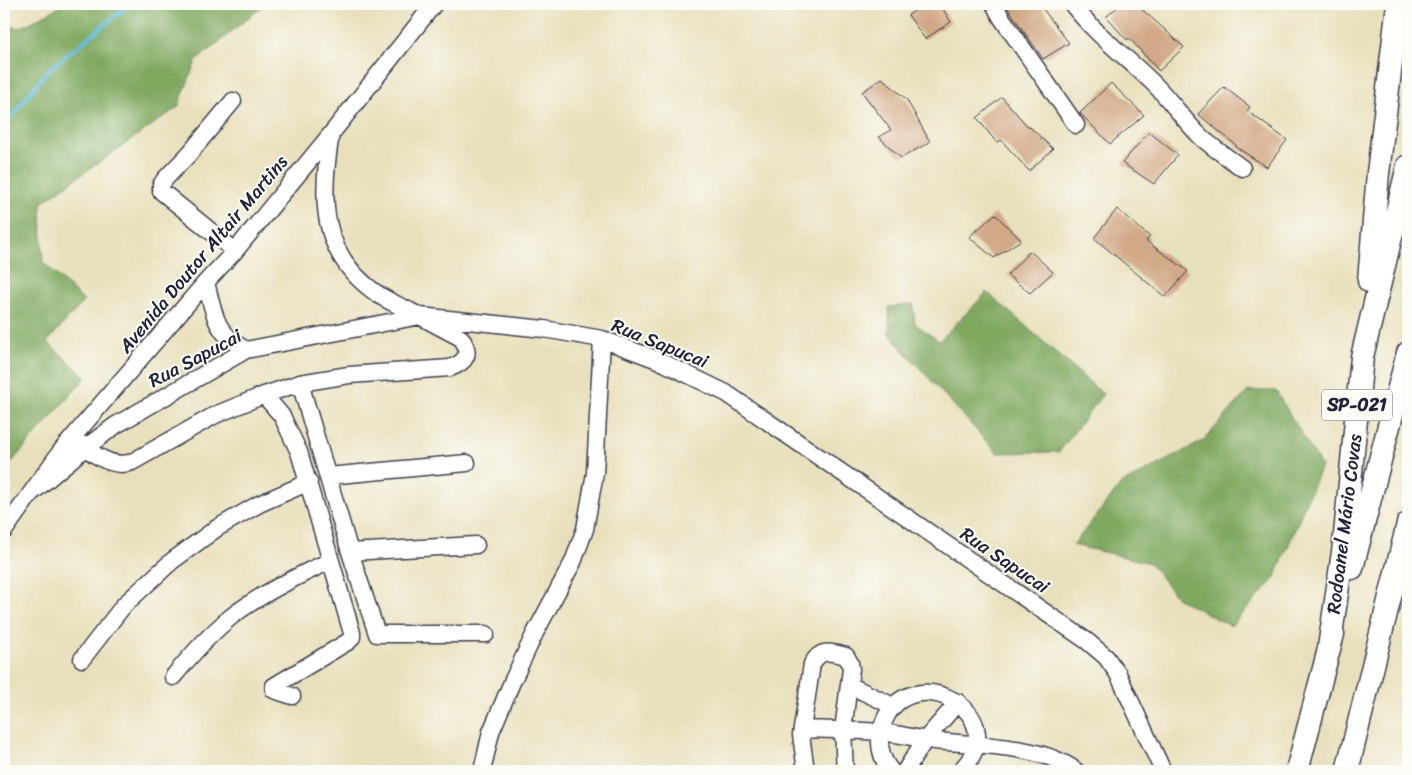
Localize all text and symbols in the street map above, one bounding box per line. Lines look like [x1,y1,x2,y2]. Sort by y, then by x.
street label: Avenida Doutor Altair Martins [109,147,296,361]
street label: Rua Sapucai [606,309,714,378]
street label: Rua Sapucai [142,319,249,397]
road number: SP-021 [1322,390,1392,420]
street label: Rodoanel Mário Covas [1317,432,1371,616]
street label: Rua Sapucai [953,518,1057,603]

